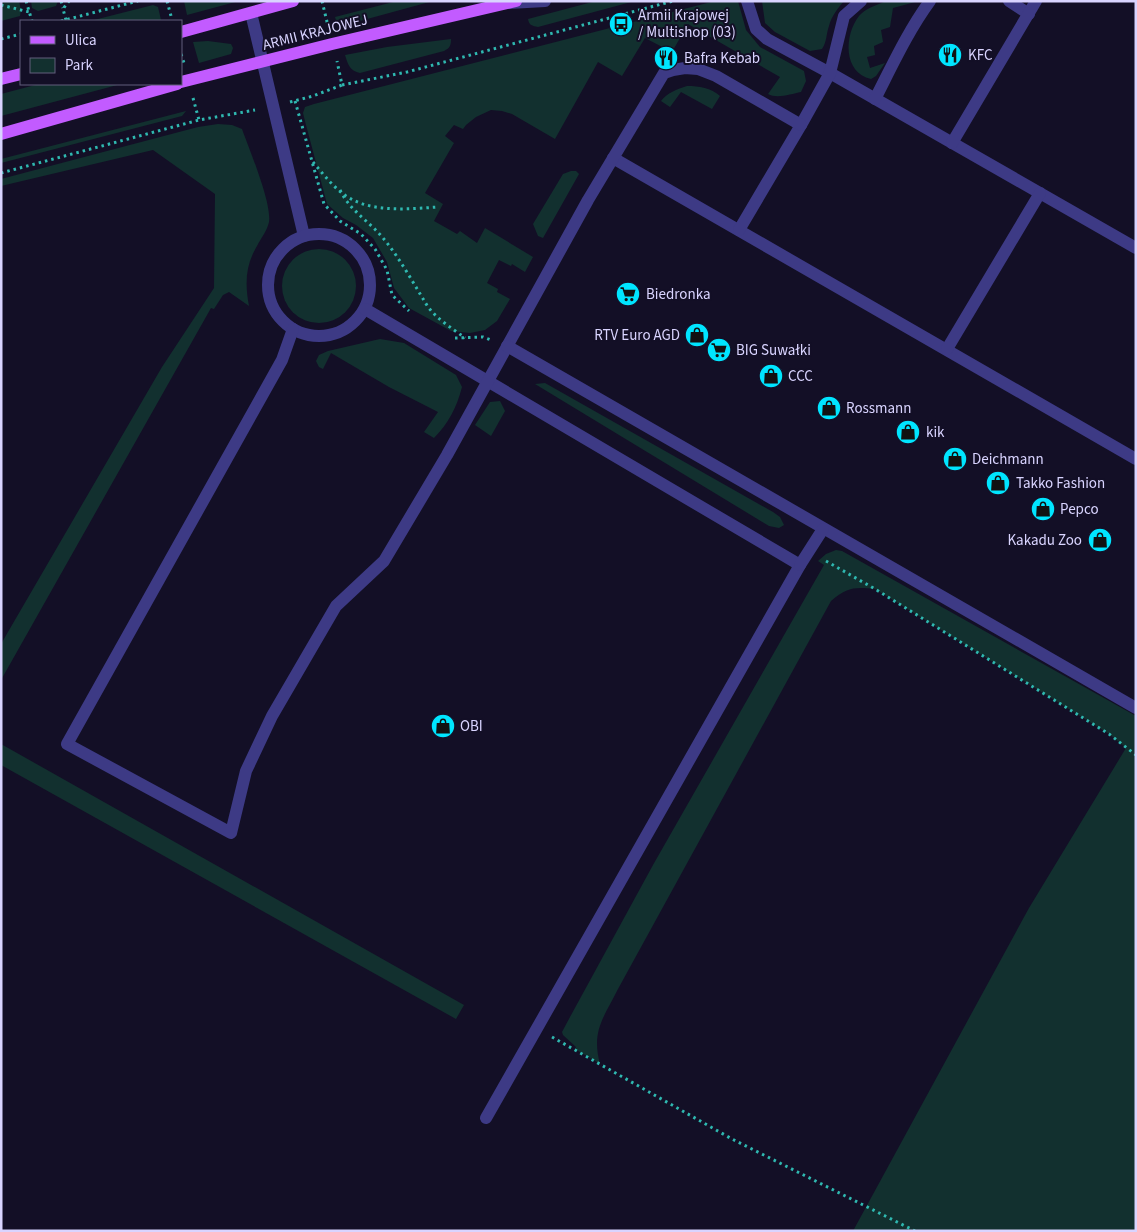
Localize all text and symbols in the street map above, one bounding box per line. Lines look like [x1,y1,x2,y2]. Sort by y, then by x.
place label: Armii Krajowej / Multishop (03) [638,5,736,43]
street label: ARMII KRAJOWEJ [260,9,370,56]
bus stop icon: Armii Krajowej / Multishop (03) [608,11,634,37]
legend [20,20,182,85]
text: Ulica [65,30,96,51]
restaurant icon: KFC [937,42,963,68]
restaurant icon: Bafra Kebab [653,45,679,71]
place label: KFC [968,45,993,66]
place label: Bafra Kebab [684,48,760,69]
text: Park [65,55,94,76]
supermarket icon: Biedronka [615,281,641,307]
place label: Biedronka [646,284,711,305]
shop icon: RTV Euro AGD [684,322,710,348]
place label: RTV Euro AGD [594,325,680,346]
supermarket icon: BIG Suwałki [706,337,732,363]
place label: BIG Suwałki [736,340,811,361]
shop icon: CCC [758,363,784,389]
place label: CCC [788,366,813,387]
shop icon: Rossmann [816,395,842,421]
place label: Rossmann [846,398,911,419]
shop icon: kik [895,419,921,445]
place label: kik [926,422,945,443]
shop icon: Deichmann [942,446,968,472]
place label: Deichmann [972,449,1044,470]
shop icon: Takko Fashion [985,470,1011,496]
place label: Takko Fashion [1016,473,1105,494]
shop icon: Pepco [1030,496,1056,522]
place label: Pepco [1060,499,1099,520]
shop icon: Kakadu Zoo [1087,527,1113,553]
place label: Kakadu Zoo [1007,530,1082,551]
shop icon: OBI [430,713,456,739]
place label: OBI [460,716,483,737]

